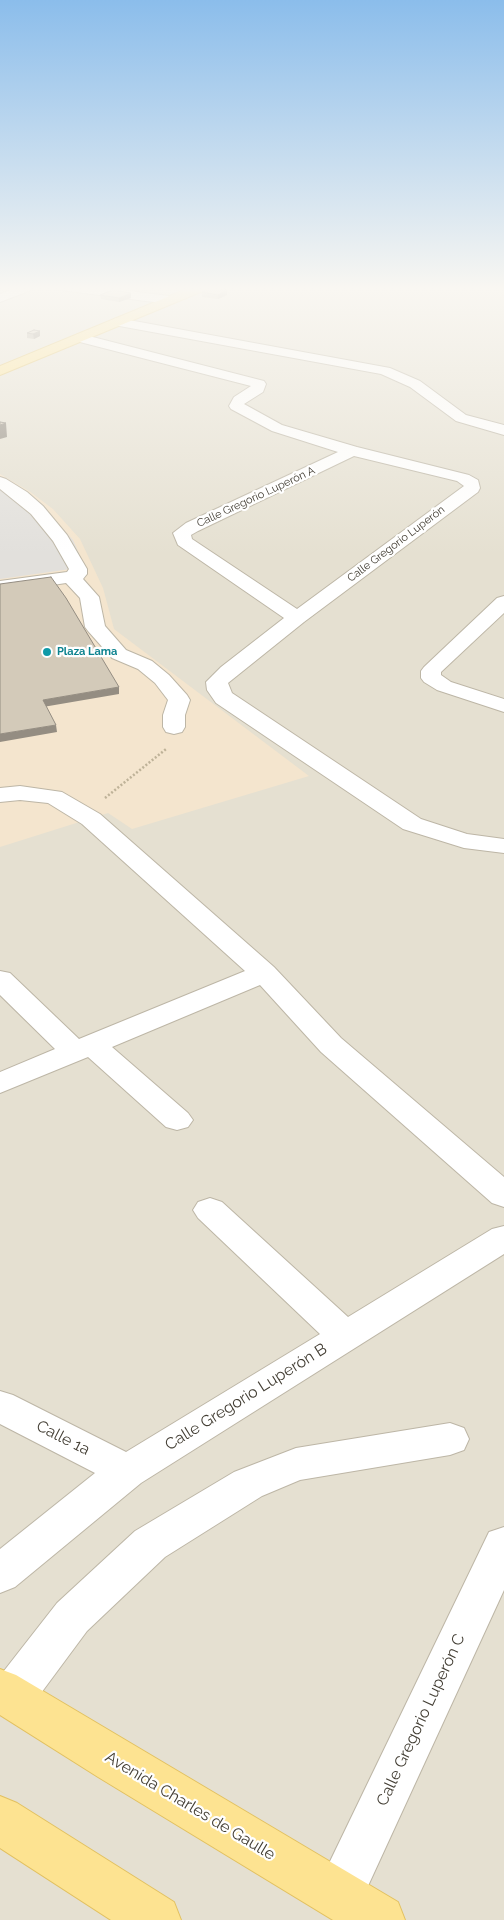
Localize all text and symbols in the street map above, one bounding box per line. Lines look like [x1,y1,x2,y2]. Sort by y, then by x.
street label: Calle Gregorio Luperón A [195,464,317,530]
street label: Calle Gregorio Luperón [345,503,447,585]
place label: Plaza Lama [57,645,117,659]
marker: Plaza Lama [41,646,53,658]
street label: Calle Gregorio Luperón B [162,1339,330,1455]
street label: Calle 1a [33,1416,93,1460]
street label: Calle Gregorio Luperón C [373,1631,469,1809]
street label: Avenida Charles de Gaulle [102,1748,278,1864]

